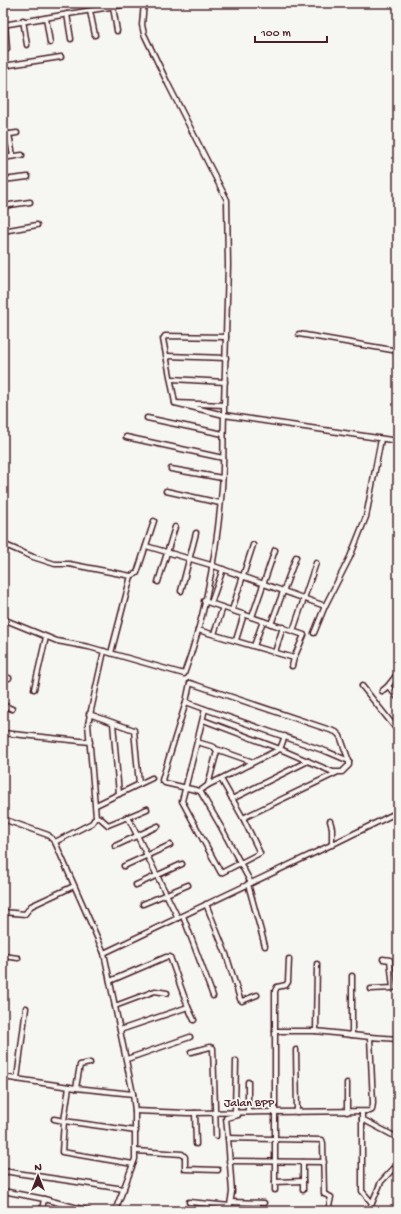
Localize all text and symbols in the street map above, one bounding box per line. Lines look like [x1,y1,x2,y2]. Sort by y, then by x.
scale bar [255,18,327,44]
text: 100 m [260,27,291,41]
street label: Jalan BPP [224,1097,274,1111]
north arrow [18,1156,58,1196]
text: N [34,1162,42,1174]

